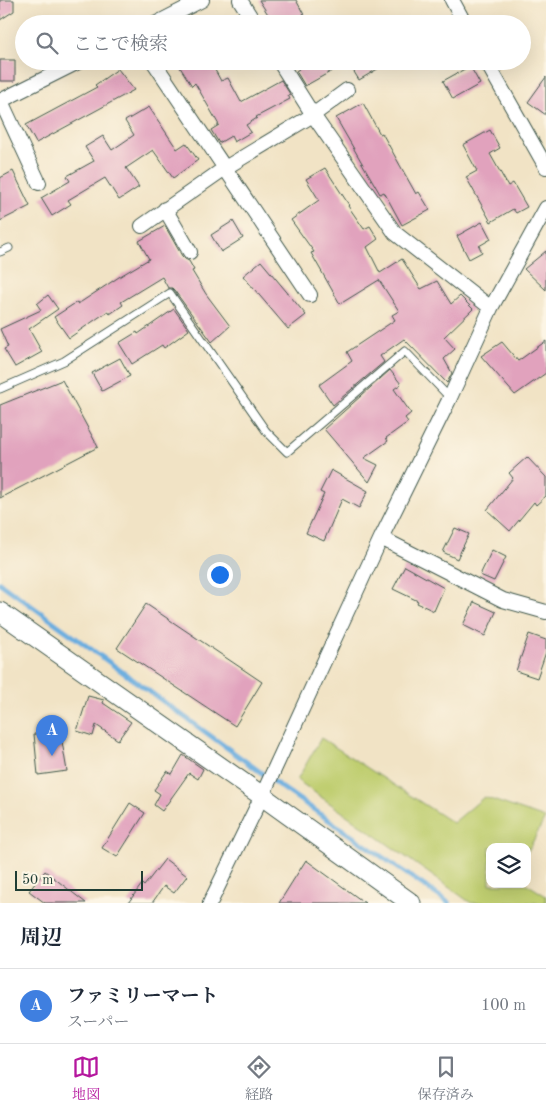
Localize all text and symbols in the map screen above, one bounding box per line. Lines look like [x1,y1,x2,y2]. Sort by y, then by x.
search box [15,15,531,70]
icon: search [33,29,61,57]
text: ここで検索 [73,36,168,55]
your location [207,562,233,588]
pin: A [36,715,68,756]
map controls [486,843,531,888]
button: layers [486,843,531,888]
scale bar [15,868,142,891]
text: 50 m [22,873,53,887]
text: 周辺 [20,928,62,949]
text: ファミリーマート [67,988,219,1007]
text: A [30,998,42,1014]
text: 100 m [481,998,526,1014]
text: スーパー [67,1015,129,1031]
tab: 地図 [72,1053,100,1104]
tab: 経路 [245,1053,273,1104]
tab: 保存済み [418,1053,474,1104]

